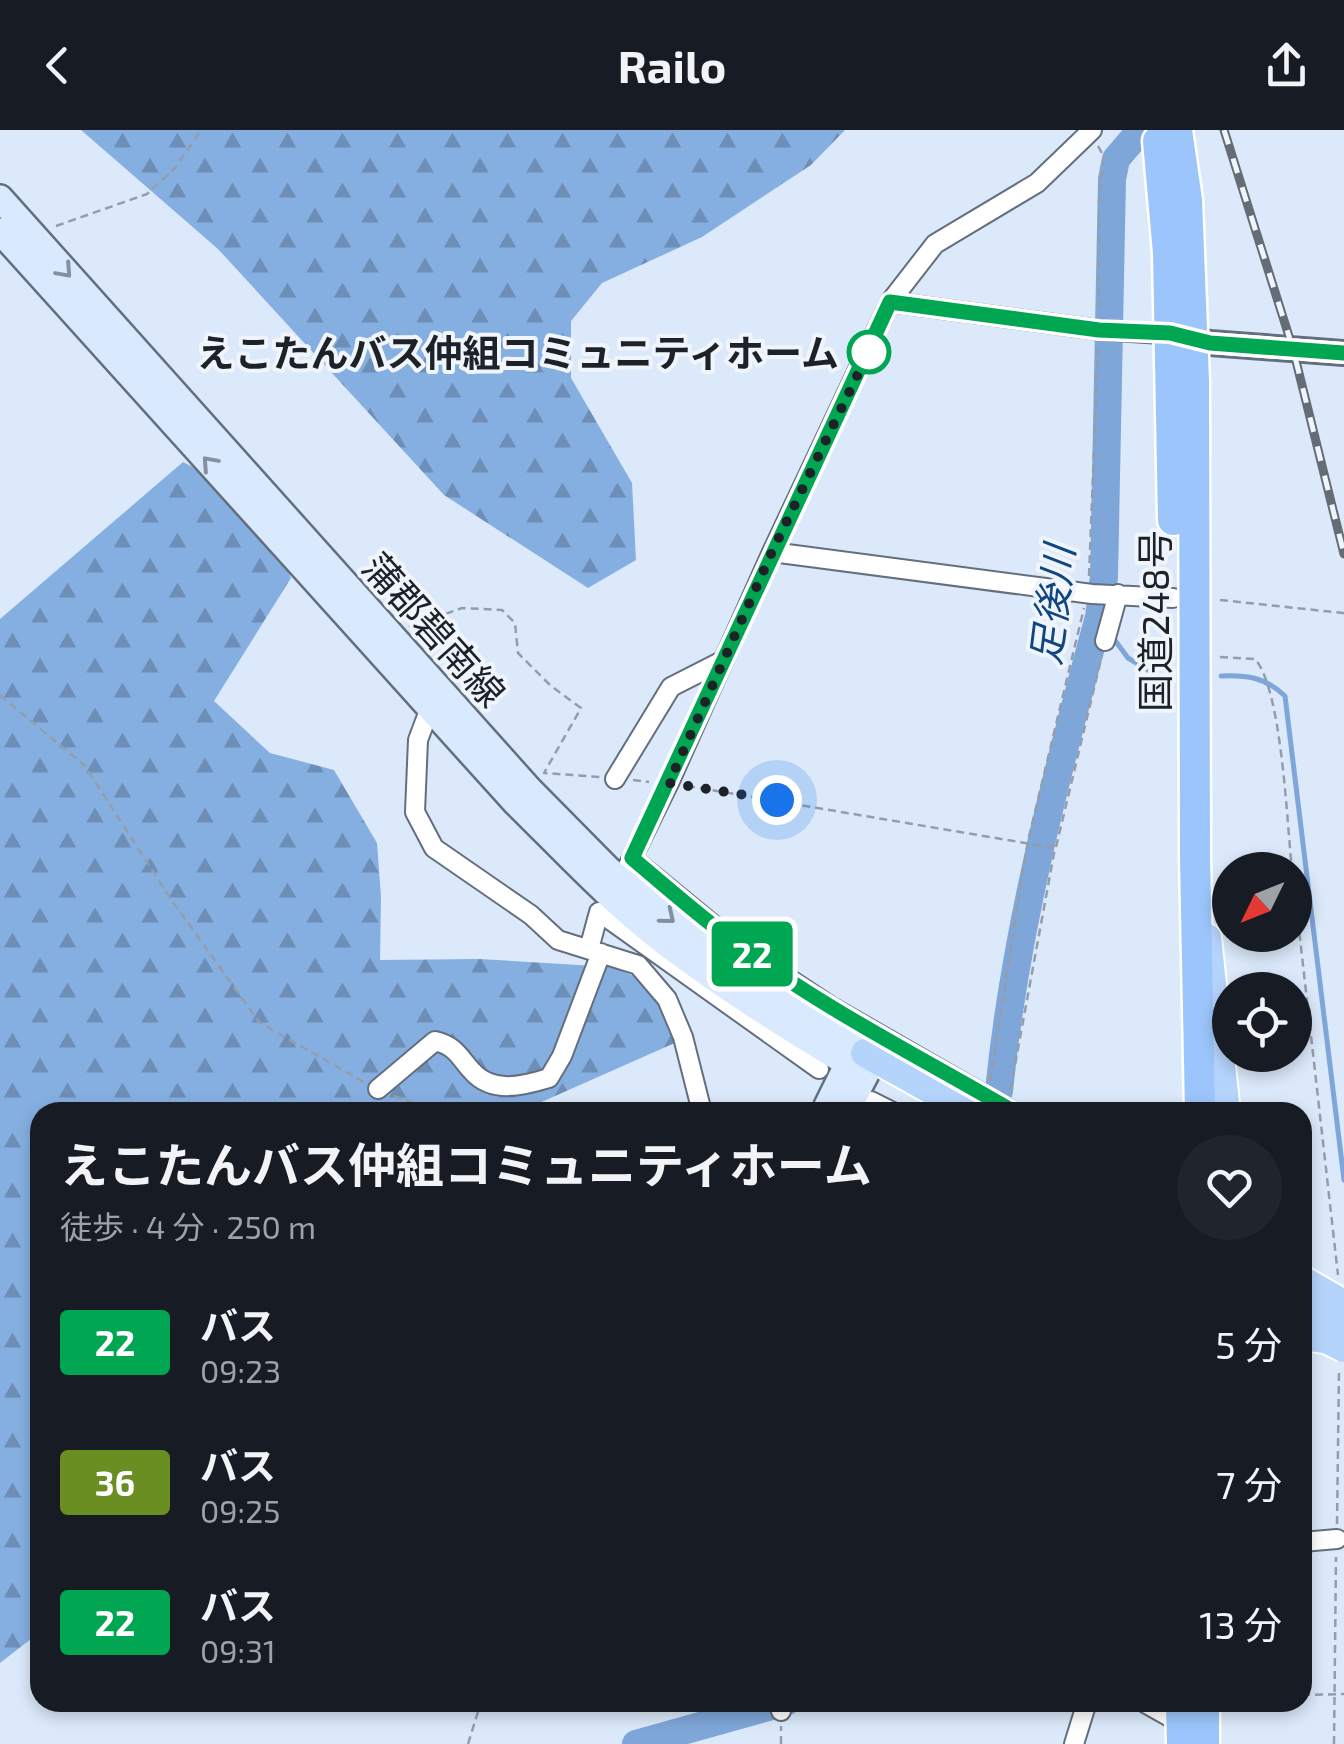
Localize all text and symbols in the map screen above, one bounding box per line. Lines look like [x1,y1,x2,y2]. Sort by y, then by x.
icon: back [30,38,85,93]
text: Railo [618,38,726,92]
icon: share [1259,38,1314,93]
one-way arrow [53,259,71,278]
place label: えこたんバス仲組コミュニティホーム [196,329,839,375]
marker: えこたんバス仲組コミュニティホーム [848,331,890,373]
one-way arrow [203,456,221,475]
street label: 国道248号 [1131,530,1177,712]
water label: 足後川 [1020,539,1083,667]
street label: 蒲郡碧南線 [354,543,516,715]
your location [752,775,802,825]
north arrow [1212,852,1312,952]
map controls [1212,852,1312,1072]
one-way arrow [657,905,675,923]
line badge: 22 [707,922,797,986]
text: 22 [732,933,772,975]
button: locate [1212,972,1312,1072]
text: えこたんバス仲組コミュニティホーム [60,1135,872,1193]
button: heart [1177,1135,1282,1240]
text: 徒歩 · 4 分 · 250 m [60,1207,316,1245]
text: バス [200,1302,276,1348]
text: 22 [95,1321,135,1363]
text: 5 分 [1215,1321,1282,1367]
text: 09:23 [200,1351,281,1389]
text: バス [200,1442,276,1488]
text: 36 [95,1461,135,1503]
text: 7 分 [1216,1461,1282,1507]
text: 09:25 [200,1491,280,1529]
text: バス [200,1582,276,1628]
text: 22 [95,1601,135,1643]
text: 13 分 [1199,1601,1282,1647]
text: 09:31 [200,1631,276,1669]

